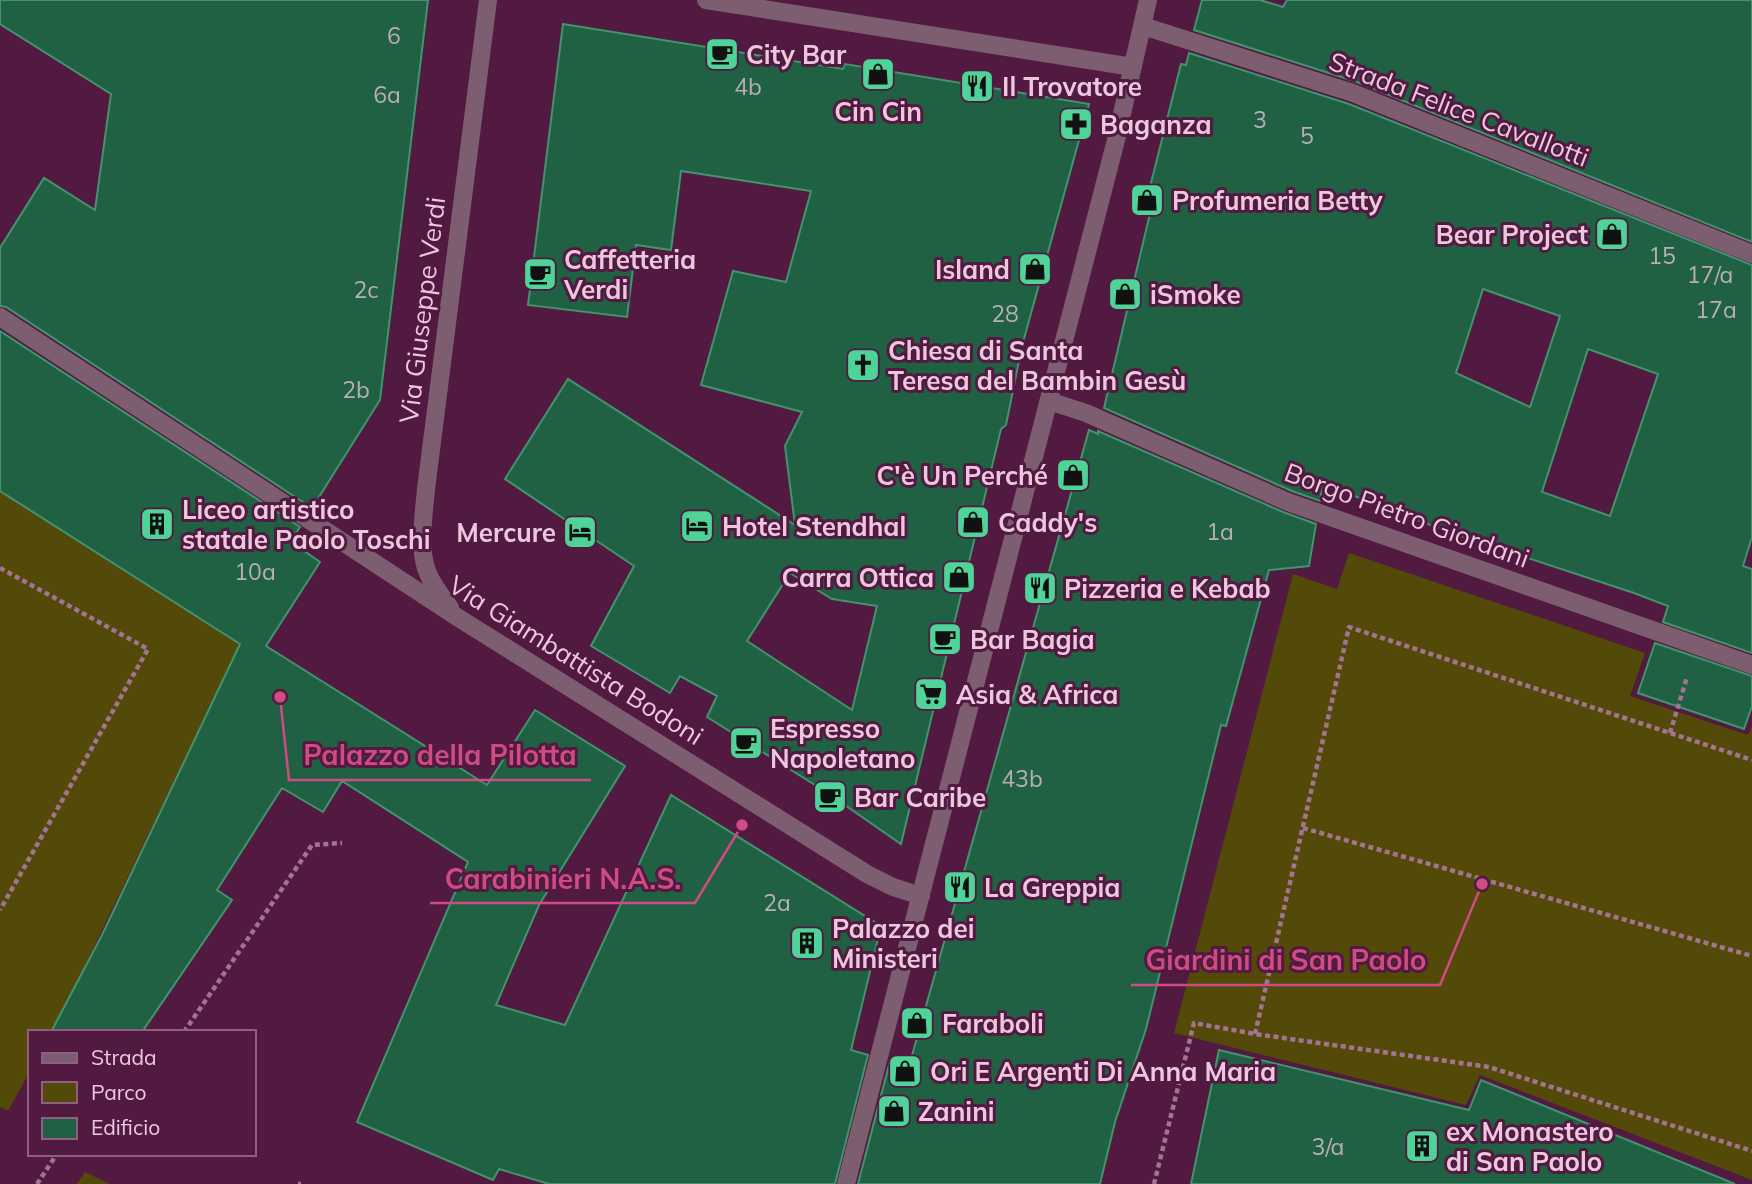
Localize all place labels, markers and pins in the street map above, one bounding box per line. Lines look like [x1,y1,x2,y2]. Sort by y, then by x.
cafe icon: City Bar [703,35,741,73]
place label: City Bar [746,38,847,71]
shop icon: Cin Cin [859,55,897,93]
restaurant icon: Il Trovatore [958,67,996,105]
place label: Il Trovatore [1002,70,1142,103]
place label: Cin Cin [834,95,922,128]
pharmacy icon: Baganza [1057,105,1095,143]
place label: Baganza [1100,108,1212,141]
shop icon: Profumeria Betty [1128,181,1166,219]
place label: Profumeria Betty [1172,184,1384,217]
shop icon: Bear Project [1593,215,1631,253]
place label: Bear Project [1436,218,1588,251]
place label: Caffetteria Verdi [563,243,696,306]
shop icon: Island [1016,250,1054,288]
place label: Island [935,253,1010,286]
cafe icon: Caffetteria Verdi [521,255,559,293]
shop icon: iSmoke [1106,275,1144,313]
place label: iSmoke [1150,278,1241,311]
place label: Chiesa di Santa Teresa del Bambin Gesù [888,334,1186,397]
church icon: Chiesa di Santa Teresa del Bambin Gesù [844,346,882,384]
shop icon: C'è Un Perché [1054,456,1092,494]
place label: C'è Un Perché [877,459,1048,492]
place label: Liceo artistico statale Paolo Toschi [182,493,431,556]
shop icon: Caddy's [954,503,992,541]
building icon: Liceo artistico statale Paolo Toschi [138,505,176,543]
place label: Caddy's [998,506,1097,539]
hotel icon: Hotel Stendhal [678,507,716,545]
place label: Hotel Stendhal [722,510,906,543]
hotel icon: Mercure [561,513,599,551]
place label: Mercure [456,516,556,549]
shop icon: Carra Ottica [940,558,978,596]
place label: Carra Ottica [782,561,934,594]
restaurant icon: Pizzeria e Kebab [1021,569,1059,607]
place label: Pizzeria e Kebab [1064,572,1271,605]
cafe icon: Bar Bagia [926,620,964,658]
place label: Bar Bagia [970,623,1095,656]
supermarket icon: Asia & Africa [912,675,950,713]
place label: Asia & Africa [956,678,1118,711]
place label: Espresso Napoletano [770,712,915,775]
cafe icon: Espresso Napoletano [727,724,765,762]
callout: Palazzo della Pilotta [289,731,591,780]
cafe icon: Bar Caribe [811,778,849,816]
place label: Bar Caribe [854,781,986,814]
callout: Carabinieri N.A.S. [430,854,695,903]
restaurant icon: La Greppia [941,868,979,906]
place label: La Greppia [984,871,1120,904]
place label: Palazzo dei Ministeri [832,912,975,975]
building icon: Palazzo dei Ministeri [788,924,826,962]
callout: Giardini di San Paolo [1131,936,1440,985]
shop icon: Faraboli [898,1004,936,1042]
place label: Faraboli [942,1007,1044,1040]
shop icon: Ori E Argenti Di Anna Maria [886,1052,924,1090]
place label: Ori E Argenti Di Anna Maria [930,1055,1276,1088]
shop icon: Zanini [875,1092,913,1130]
place label: Zanini [918,1095,995,1128]
place label: ex Monastero di San Paolo [1446,1115,1614,1178]
building icon: ex Monastero di San Paolo [1403,1127,1441,1165]

